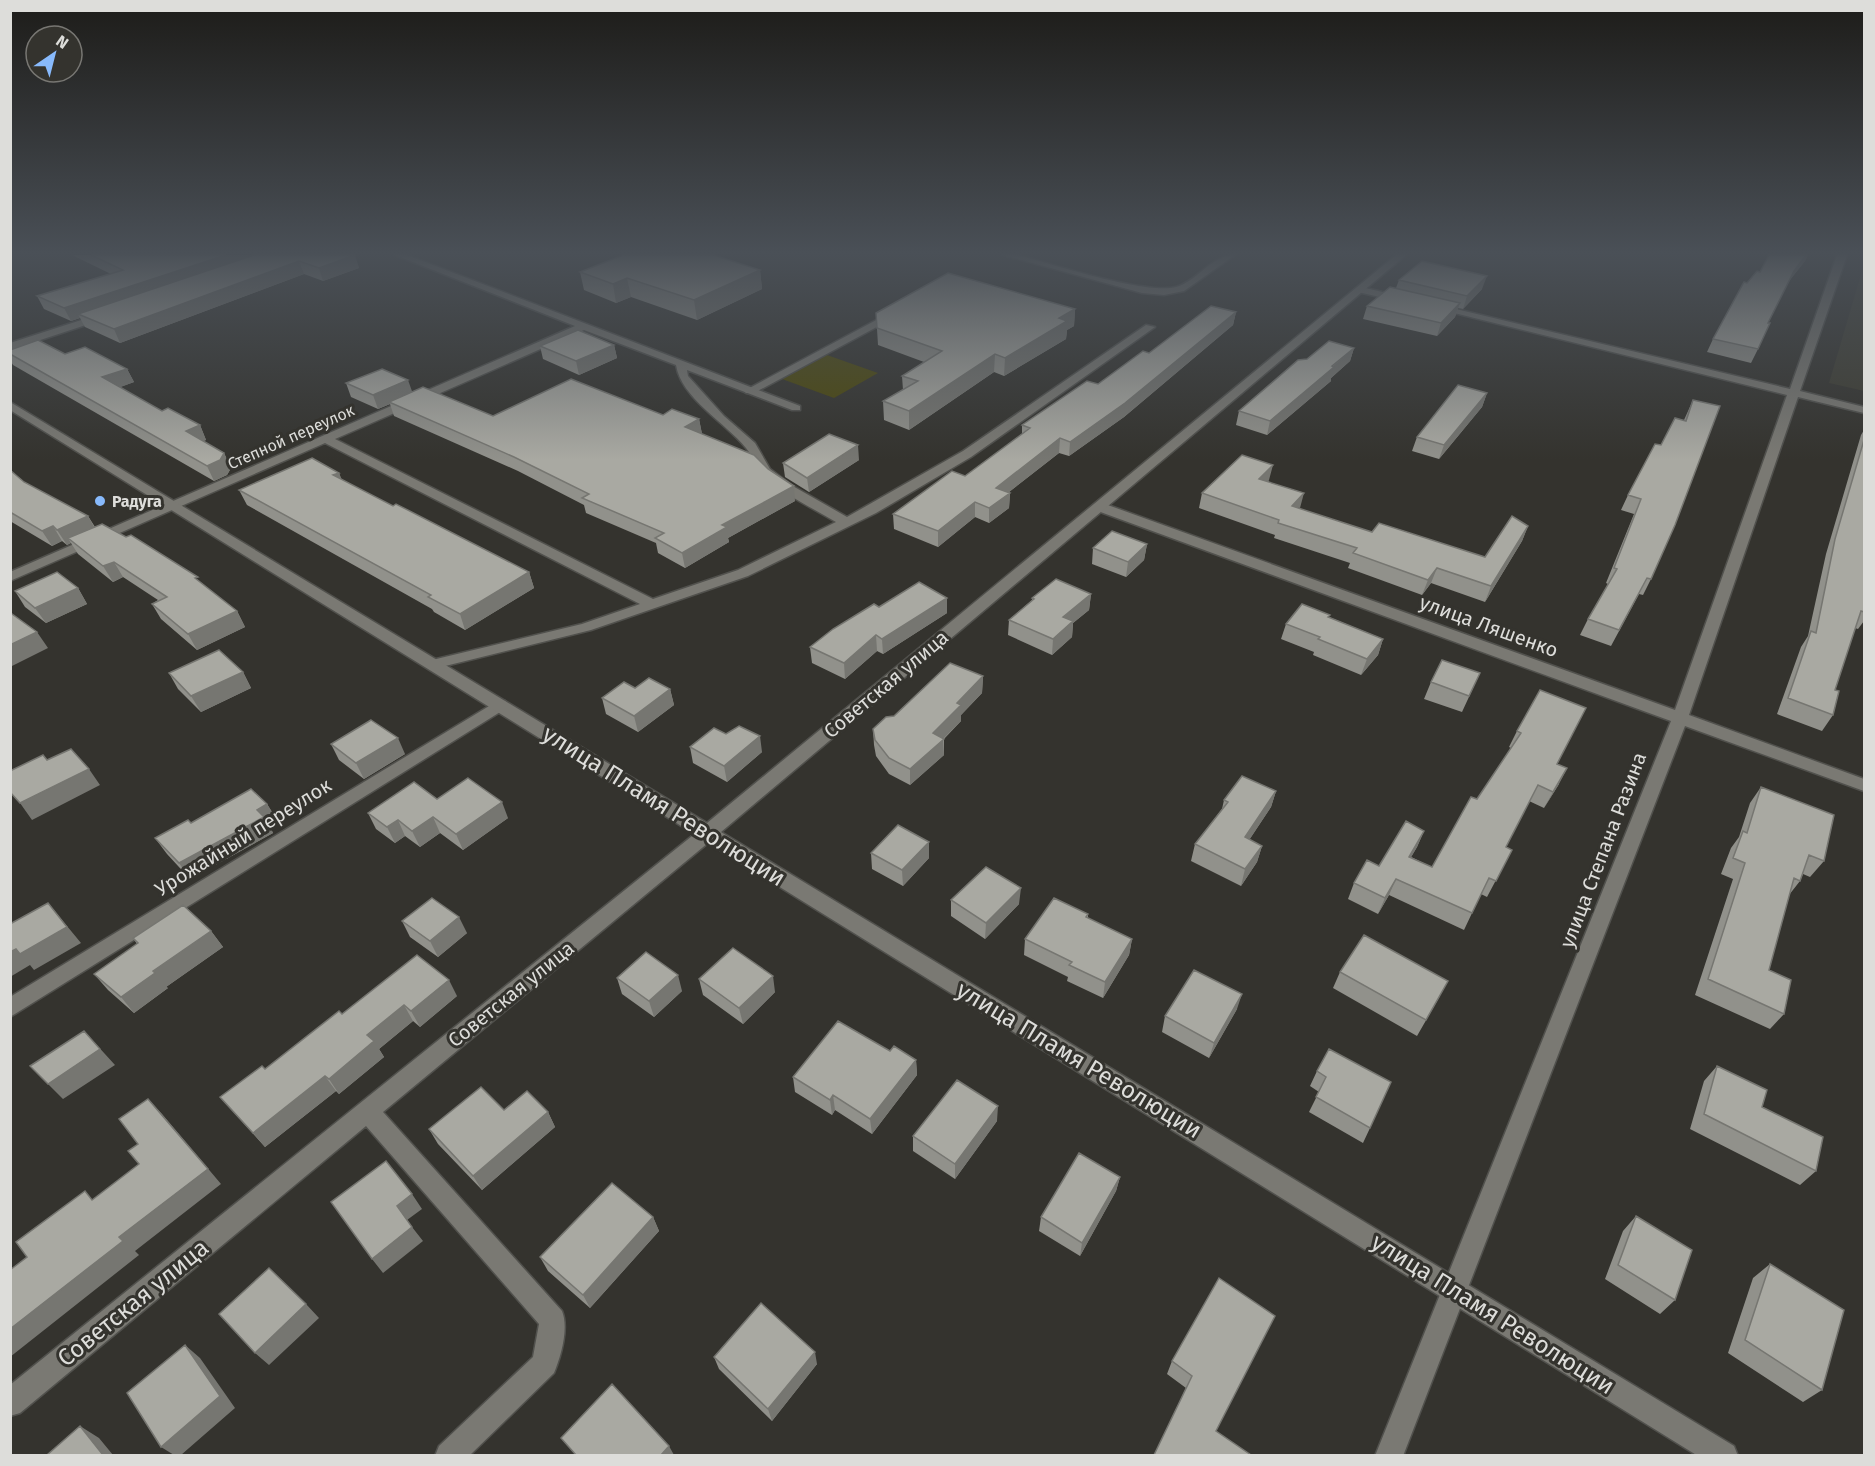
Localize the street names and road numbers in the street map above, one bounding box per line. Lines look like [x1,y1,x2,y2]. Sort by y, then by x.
street label: Степной переулок [225,400,358,473]
street label: улица Ляшенко [1416,590,1562,662]
street label: Советская улица [819,625,953,743]
street label: улица Пламя Революции [537,720,791,892]
street label: улица Степана Разина [1555,749,1651,951]
street label: Урожайный переулок [150,773,336,901]
street label: Советская улица [443,936,579,1052]
street label: улица Пламя Революции [951,976,1207,1144]
street label: улица Пламя Революции [1366,1228,1620,1400]
street label: Советская улица [52,1234,214,1372]

